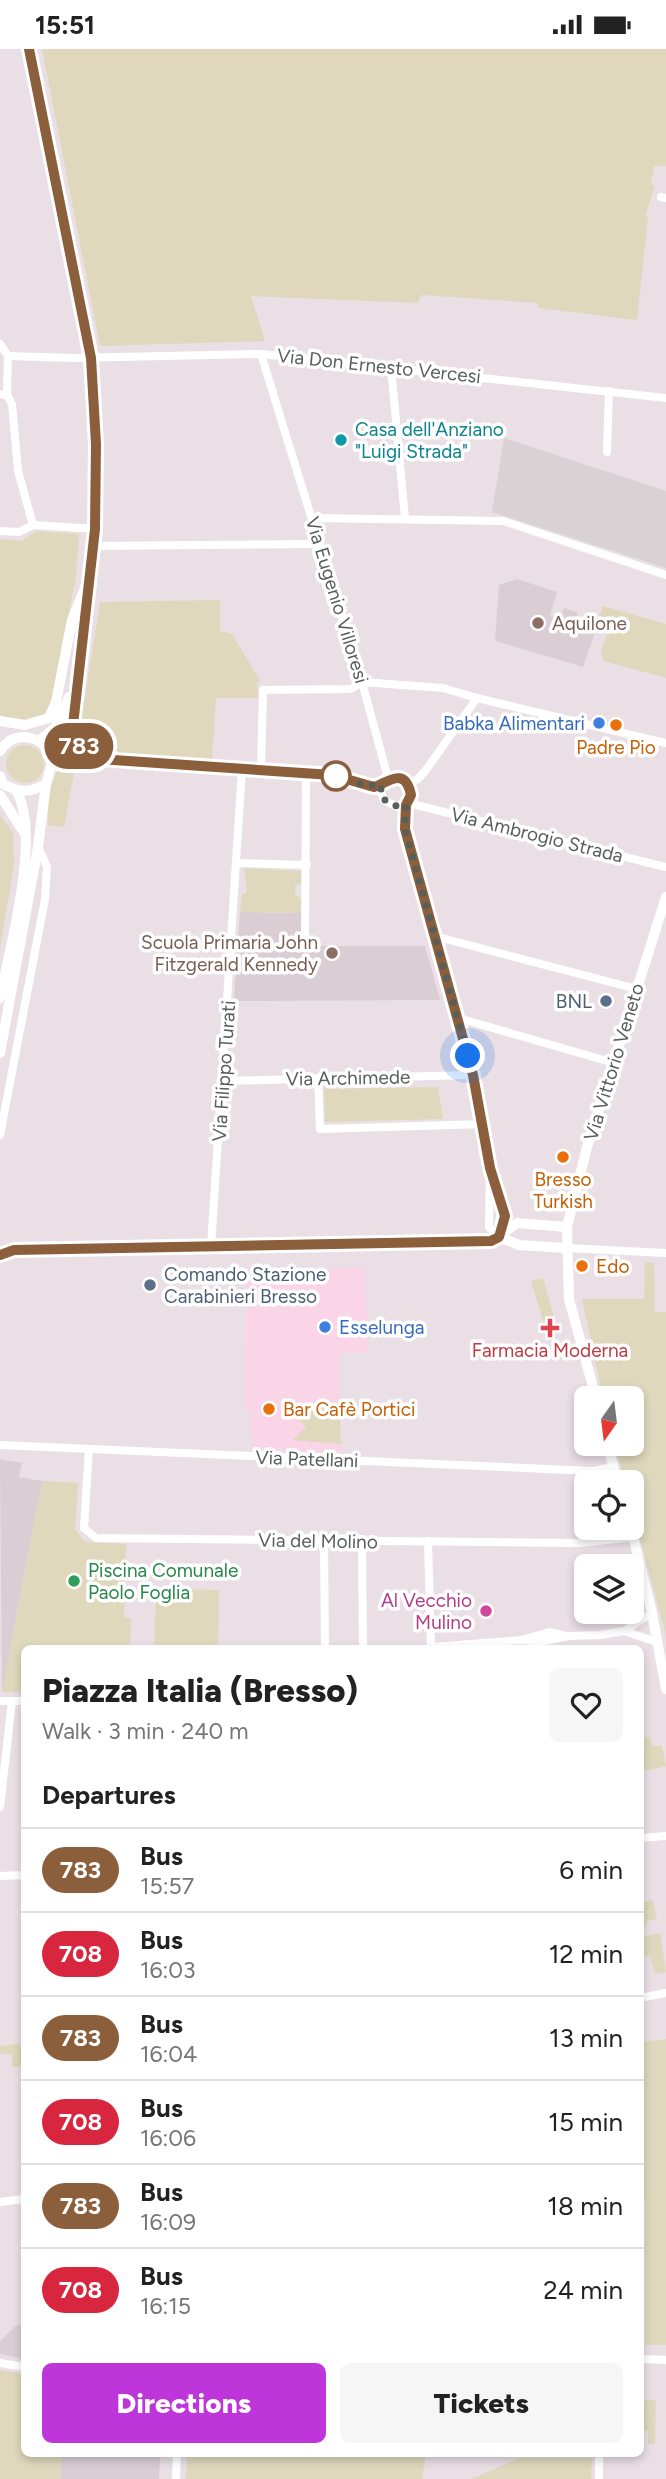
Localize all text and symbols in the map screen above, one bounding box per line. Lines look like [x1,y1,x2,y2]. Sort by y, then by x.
text: 15:51 [35,9,95,41]
street label: Via Don Ernesto Vercesi [276,344,482,388]
place label: Casa dell'Anziano "Luigi Strada" [355,418,504,463]
marker: Casa dell'Anziano "Luigi Strada" [333,432,349,448]
street label: Via Eugenio Villoresi [301,514,373,686]
place label: Aquilone [552,612,627,635]
marker: Aquilone [530,615,546,631]
place label: Babka Alimentari [443,712,585,735]
marker: Babka Alimentari [591,715,607,731]
marker: Padre Pio [608,717,624,733]
line badge: 783 [39,723,119,769]
text: 783 [58,731,100,760]
place label: Padre Pio [576,736,656,759]
unlabelled marker [321,761,351,791]
street label: Via Ambrogio Strada [449,802,625,868]
place label: Scuola Primaria John Fitzgerald Kennedy [141,931,318,976]
marker: Scuola Primaria John Fitzgerald Kennedy [324,945,340,961]
street label: Via Vittorio Veneto [579,981,649,1143]
place label: BNL [556,990,592,1013]
marker: BNL [598,993,614,1009]
street label: Via Filippo Turati [208,1000,240,1142]
your location [450,1038,485,1073]
street label: Via Archimede [286,1065,410,1091]
marker: Bresso Turkish [555,1149,571,1165]
place label: Bresso Turkish [533,1168,593,1213]
place label: Edo [596,1255,629,1278]
marker: Edo [574,1258,590,1274]
place label: Comando Stazione Carabinieri Bresso [164,1263,326,1308]
marker: Comando Stazione Carabinieri Bresso [142,1277,158,1293]
place label: Esselunga [339,1316,425,1339]
marker: Esselunga [317,1319,333,1335]
marker: Farmacia Moderna [542,1320,558,1336]
place label: Farmacia Moderna [472,1339,628,1362]
north arrow [574,1386,644,1456]
map controls [574,1386,644,1624]
place label: Bar Cafè Portici [283,1398,415,1421]
marker: Bar Cafè Portici [261,1401,277,1417]
street label: Via Patellani [255,1446,359,1472]
button: locate [574,1470,644,1540]
street label: Via del Molino [258,1528,378,1554]
button: layers [574,1554,644,1624]
place label: Piscina Comunale Paolo Foglia [88,1559,238,1604]
marker: Piscina Comunale Paolo Foglia [66,1573,82,1589]
place label: Al Vecchio Mulino [381,1589,472,1634]
marker: Al Vecchio Mulino [478,1603,494,1619]
button: heart [549,1668,623,1742]
text: Piazza Italia (Bresso) [42,1671,358,1710]
text: Walk · 3 min · 240 m [42,1717,249,1745]
text: Departures [42,1779,176,1811]
text: Bus [140,1840,183,1872]
text: 6 min [559,1854,623,1886]
text: 783 [60,1855,101,1884]
text: 15:57 [140,1872,194,1900]
text: Bus [140,1924,183,1956]
text: 12 min [549,1938,623,1970]
text: 708 [59,1939,102,1968]
text: 16:03 [140,1956,196,1984]
text: Bus [140,2008,183,2040]
text: 13 min [549,2022,623,2054]
text: 783 [60,2023,101,2052]
text: 16:04 [140,2040,197,2068]
text: Bus [140,2092,183,2124]
text: 15 min [548,2106,623,2138]
text: 708 [59,2107,102,2136]
text: 16:06 [140,2124,196,2152]
text: Bus [140,2176,183,2208]
text: 18 min [547,2190,623,2222]
text: 783 [60,2191,101,2220]
text: 16:09 [140,2208,196,2236]
text: Bus [140,2260,183,2292]
text: 24 min [543,2274,623,2306]
text: 708 [59,2275,102,2304]
text: 16:15 [140,2292,191,2320]
button: Directions [42,2363,326,2443]
button: Tickets [340,2363,623,2443]

